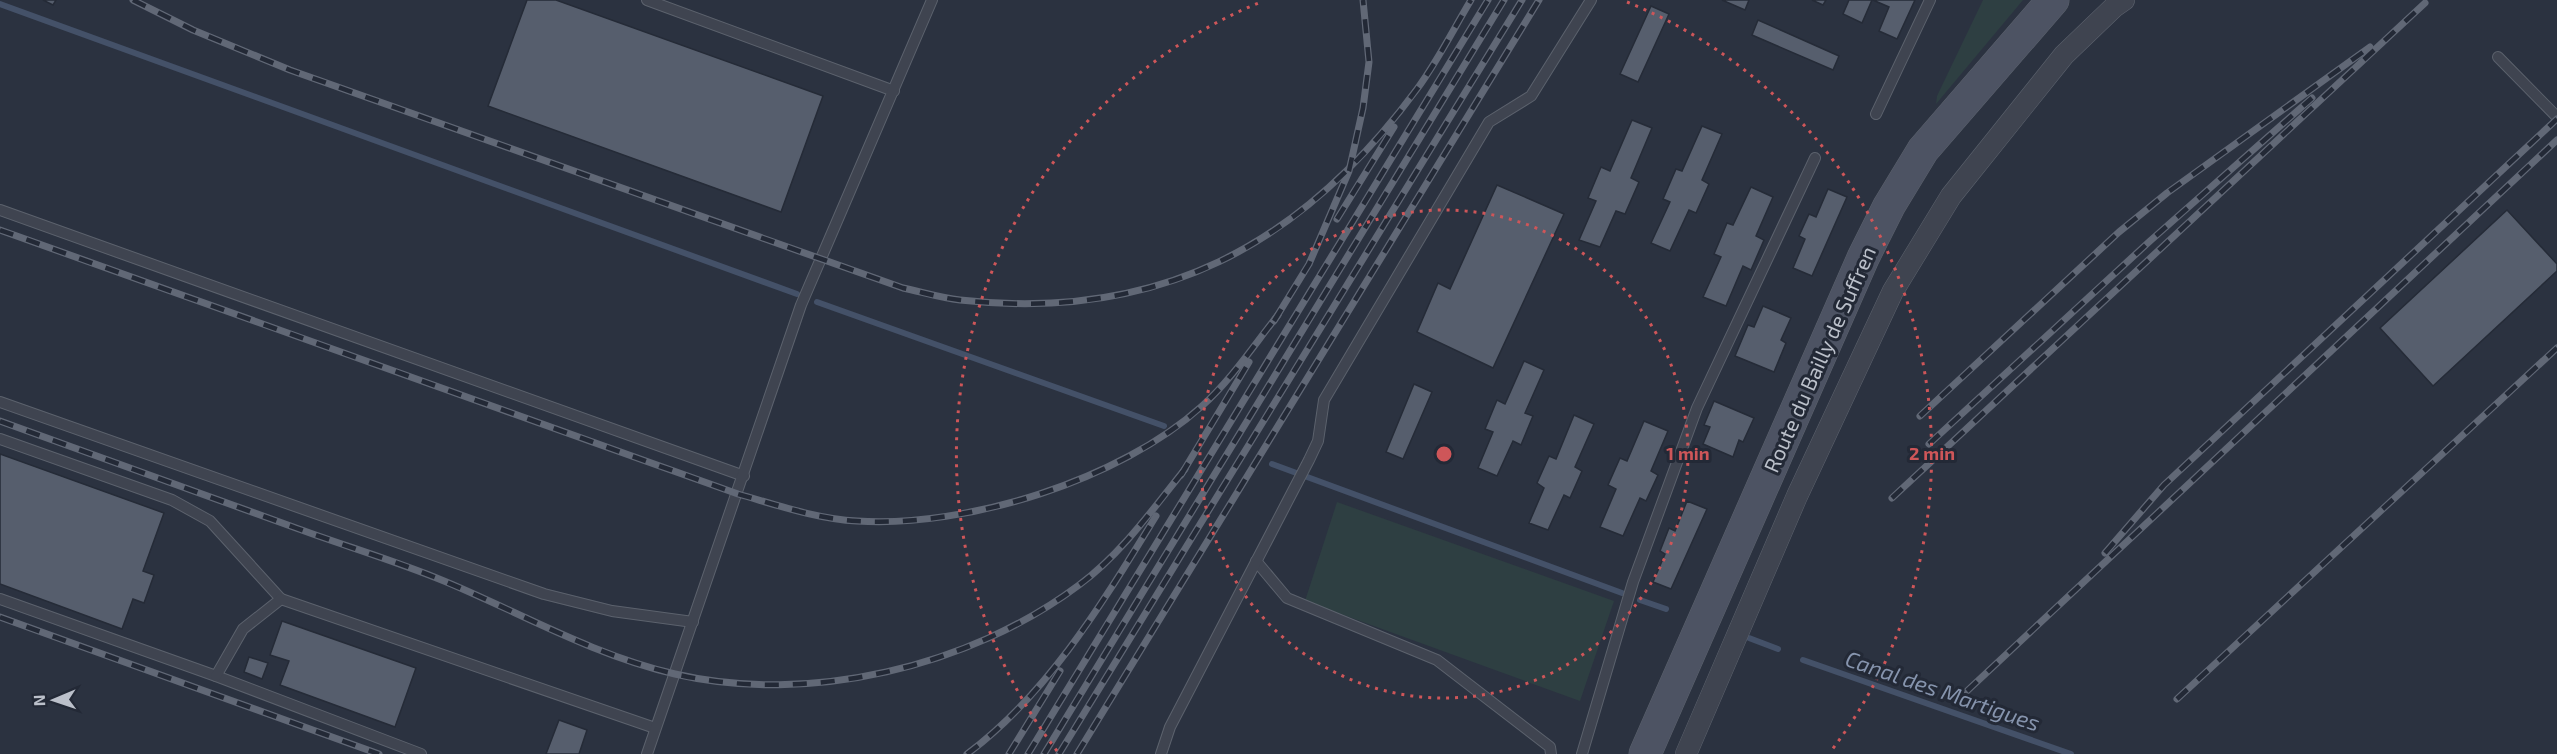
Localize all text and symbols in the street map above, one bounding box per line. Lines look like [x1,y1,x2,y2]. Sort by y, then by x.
street label: Route du Bailly de Suffren [1758,242,1880,476]
text: 1 min [1666,442,1710,464]
text: 2 min [1909,442,1955,464]
centre of rings [1434,444,1454,464]
water label: Canal des Martigues [1842,645,2044,735]
north arrow [24,670,84,730]
text: N [29,694,48,707]

